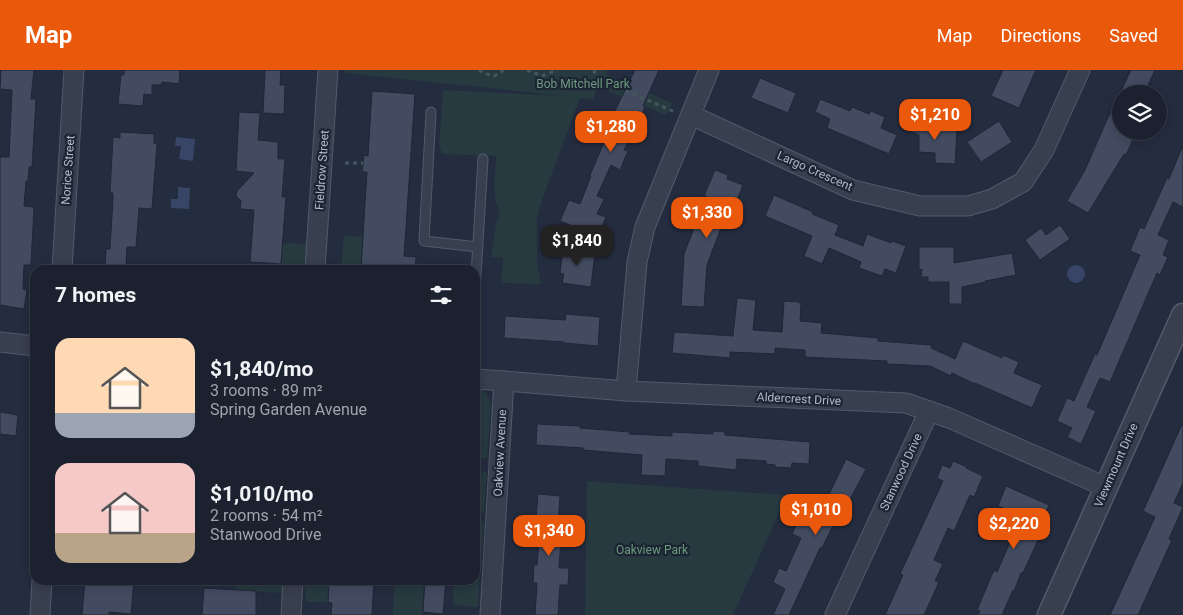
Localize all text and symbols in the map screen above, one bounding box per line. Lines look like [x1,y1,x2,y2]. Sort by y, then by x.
text: Map [25,21,72,49]
text: Map [937,25,972,46]
text: Directions [1000,25,1081,46]
text: Saved [1109,25,1158,46]
park label: Bob Mitchell Park [536,77,631,91]
map controls [1112,85,1167,140]
button: layers [1112,85,1167,140]
pin: $1,210 [894,98,976,141]
text: $1,210 [910,105,960,124]
pin: $1,280 [570,111,652,153]
text: $1,280 [586,117,636,136]
street label: Fieldrow Street [312,130,332,210]
street label: Norice Street [59,135,77,205]
street label: Largo Crescent [775,148,855,194]
pin: $1,330 [666,196,748,239]
text: $1,330 [682,203,732,222]
pin: $1,840 [536,224,618,267]
text: $1,840 [552,231,602,250]
icon: filters [427,281,455,309]
text: 7 homes [55,283,136,307]
text: $1,840/mo [210,357,313,381]
icon: home [95,358,155,418]
text: 3 rooms · 89 m² [210,381,323,400]
street label: Aldercrest Drive [756,390,842,408]
text: Spring Garden Avenue [210,400,367,419]
street label: Oakview Avenue [491,409,509,497]
street label: Viewmount Drive [1091,421,1141,509]
street label: Stanwood Drive [877,431,925,513]
text: $1,010/mo [210,482,313,506]
icon: home [95,483,155,543]
pin: $1,010 [775,494,857,536]
text: $1,010 [791,500,841,519]
text: 2 rooms · 54 m² [210,506,323,525]
pin: $2,220 [973,508,1055,550]
pin: $1,340 [508,514,590,557]
text: $2,220 [989,514,1039,533]
text: $1,340 [524,521,574,540]
text: Stanwood Drive [210,525,321,544]
park label: Oakview Park [616,543,689,557]

